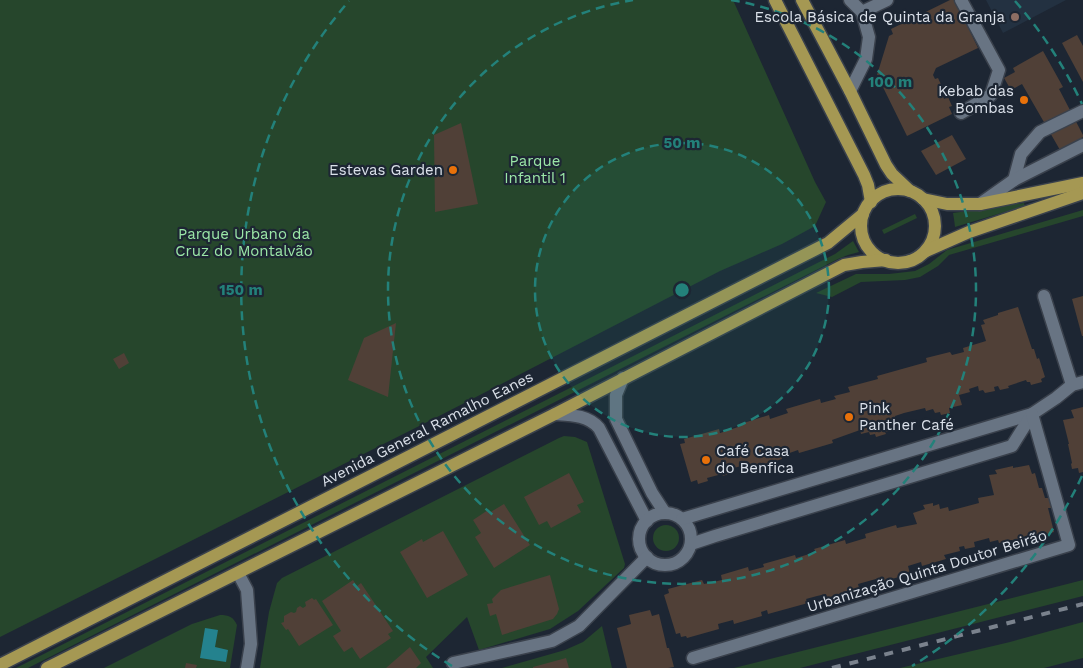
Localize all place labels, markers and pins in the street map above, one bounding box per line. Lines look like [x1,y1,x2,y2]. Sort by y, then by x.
place label: Escola Básica de Quinta da Granja [754,8,1006,26]
marker: Escola Básica de Quinta da Granja [1009,11,1021,23]
place label: Kebab das Bombas [938,82,1014,117]
marker: Kebab das Bombas [1018,94,1030,106]
place label: Estevas Garden [329,161,443,179]
marker: Estevas Garden [447,164,459,176]
centre of rings [673,281,691,299]
place label: Pink Panther Café [859,399,954,434]
marker: Pink Panther Café [843,411,855,423]
place label: Café Casa do Benfica [716,442,794,477]
marker: Café Casa do Benfica [700,454,712,466]

